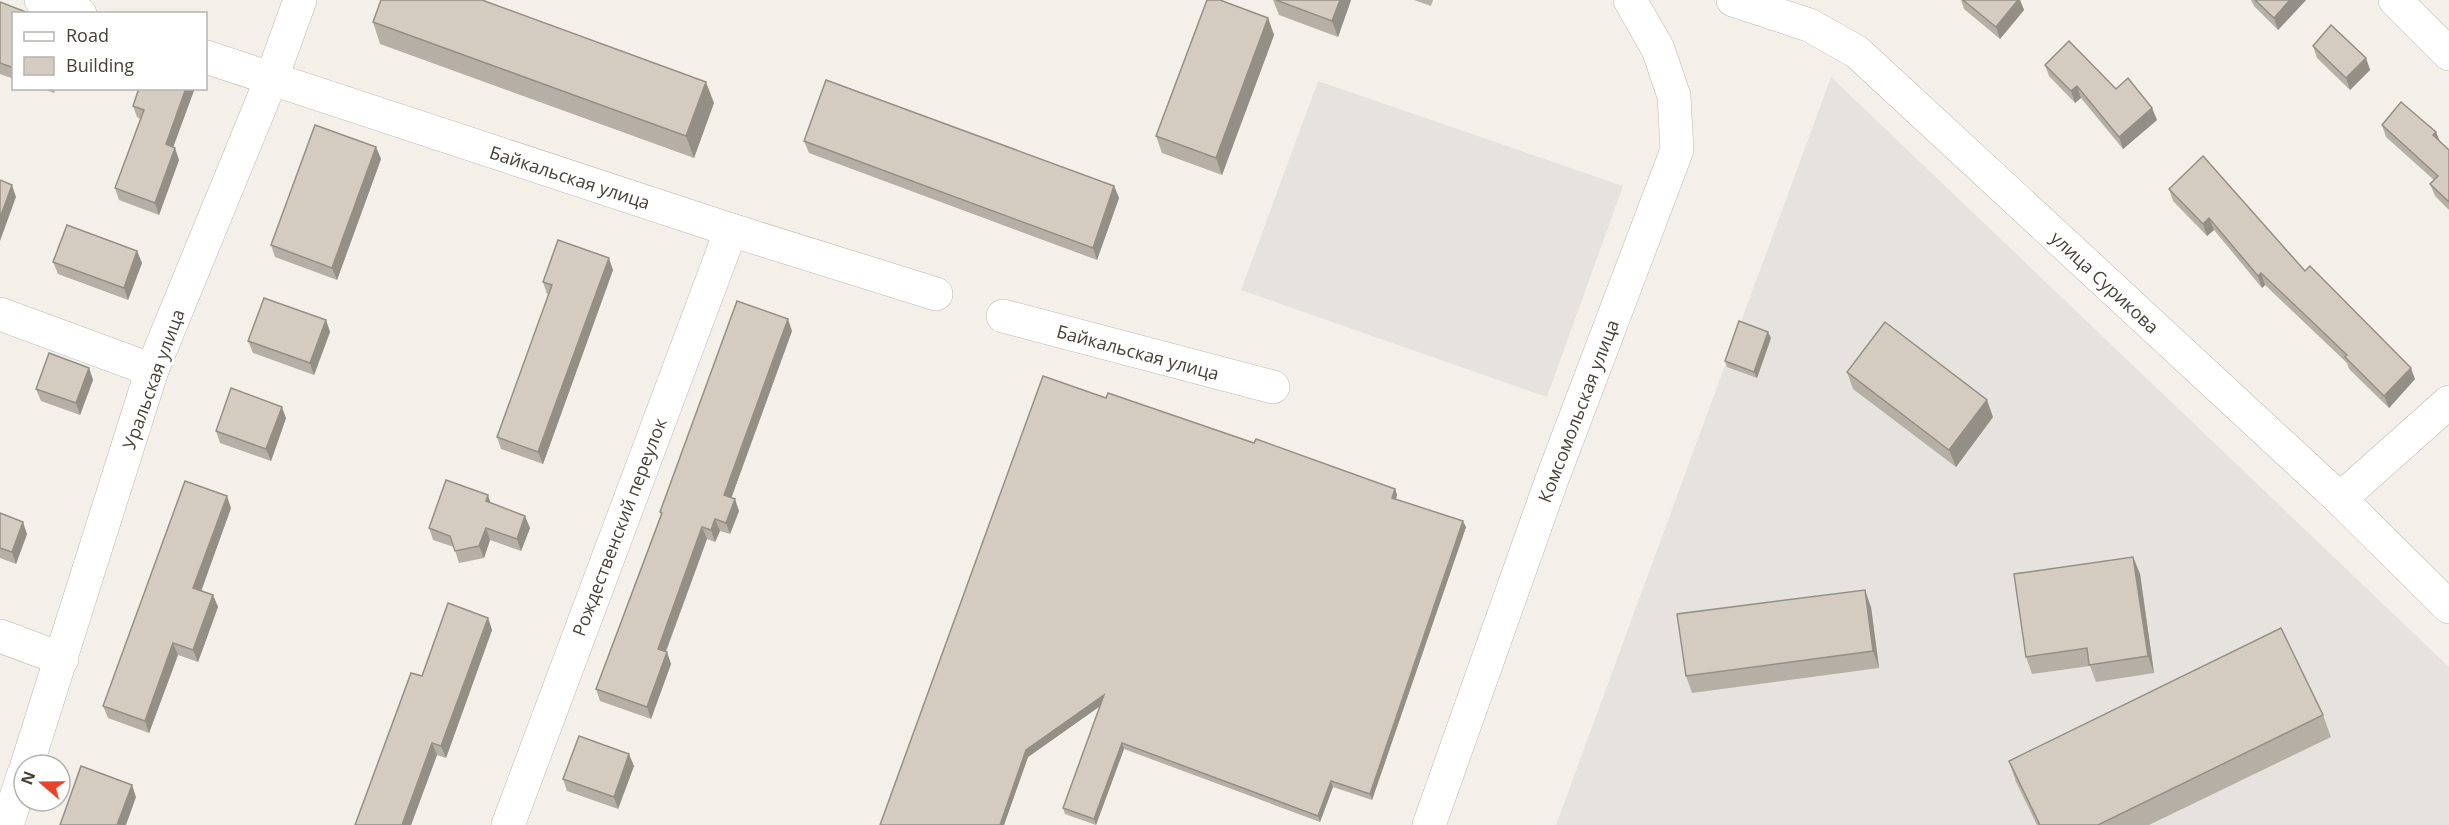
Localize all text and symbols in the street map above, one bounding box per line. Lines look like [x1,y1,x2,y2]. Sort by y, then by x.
legend [12,12,207,90]
text: Road [66,23,109,47]
text: Building [66,53,134,77]
street label: Байкальская улица [487,140,653,214]
street label: улица Сурикова [2046,225,2164,339]
street label: Уральская улица [116,306,190,452]
street label: Комсомольская улица [1532,316,1624,506]
street label: Байкальская улица [1054,319,1222,385]
street label: Рождественский переулок [566,414,672,639]
north arrow [12,753,72,813]
text: N [15,768,40,788]

